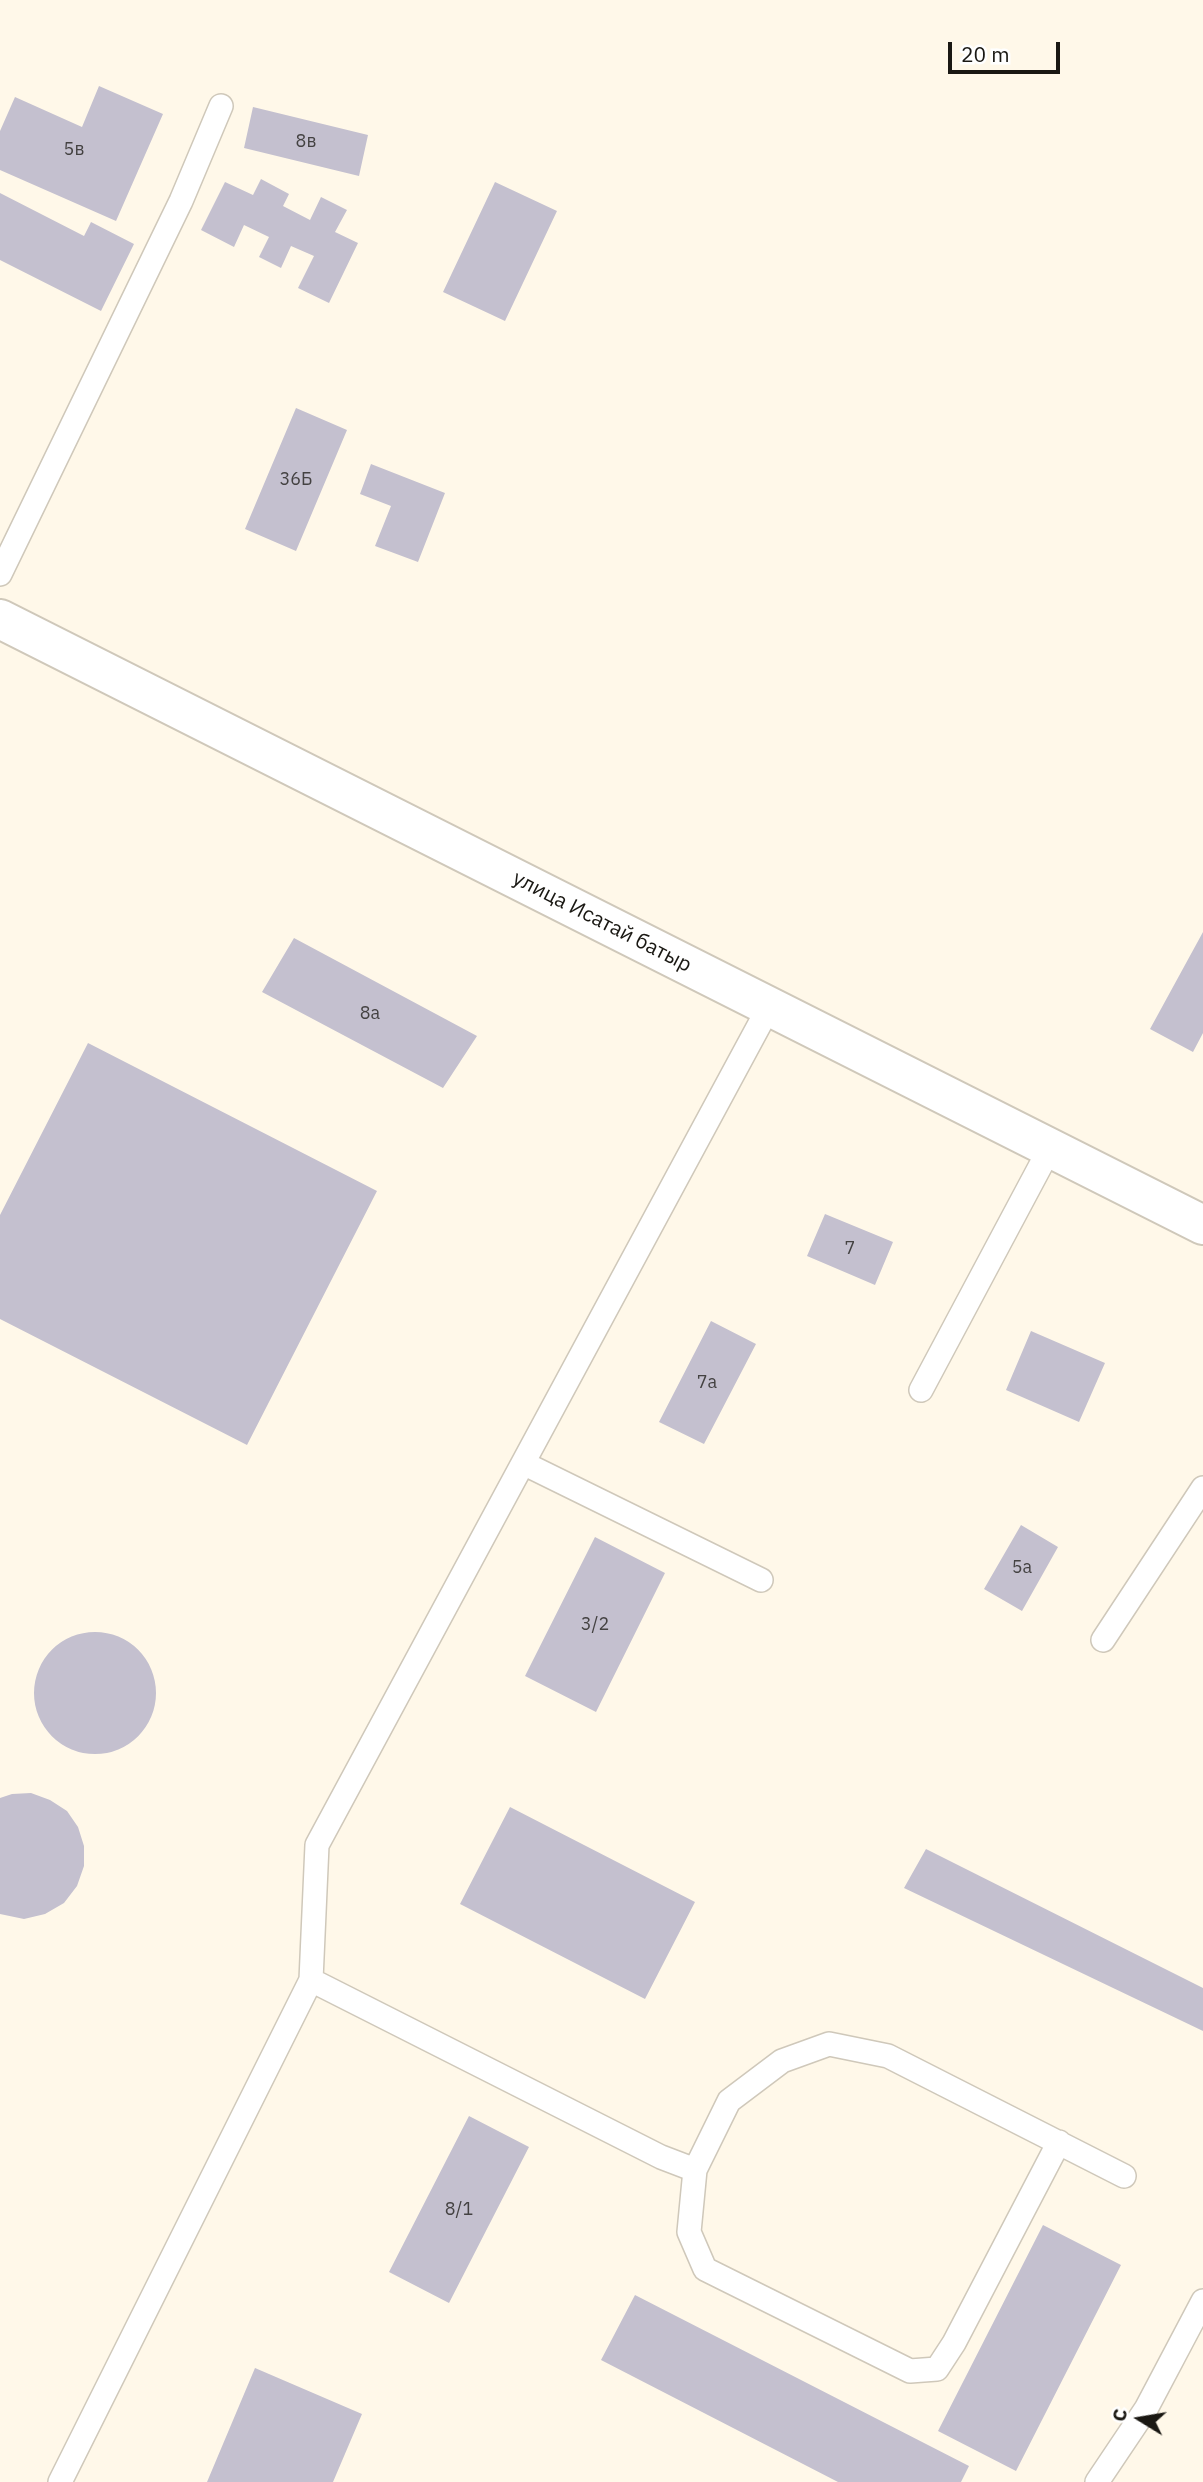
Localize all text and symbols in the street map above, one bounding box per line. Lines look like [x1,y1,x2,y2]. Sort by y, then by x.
scale bar [951,28,1063,72]
text: 20 m [961,40,1010,68]
house number: 8в [296,131,316,153]
house number: 5в [64,139,84,161]
house number: 36Б [279,469,313,491]
street label: улица Исатай батыр [508,866,696,978]
house number: 8а [360,1003,380,1025]
house number: 7 [845,1238,855,1260]
house number: 7а [697,1372,717,1394]
house number: 5а [1012,1557,1032,1579]
house number: 3/2 [581,1614,609,1636]
house number: 8/1 [445,2199,473,2221]
north arrow [1105,2384,1175,2454]
text: С [1106,2407,1132,2423]

